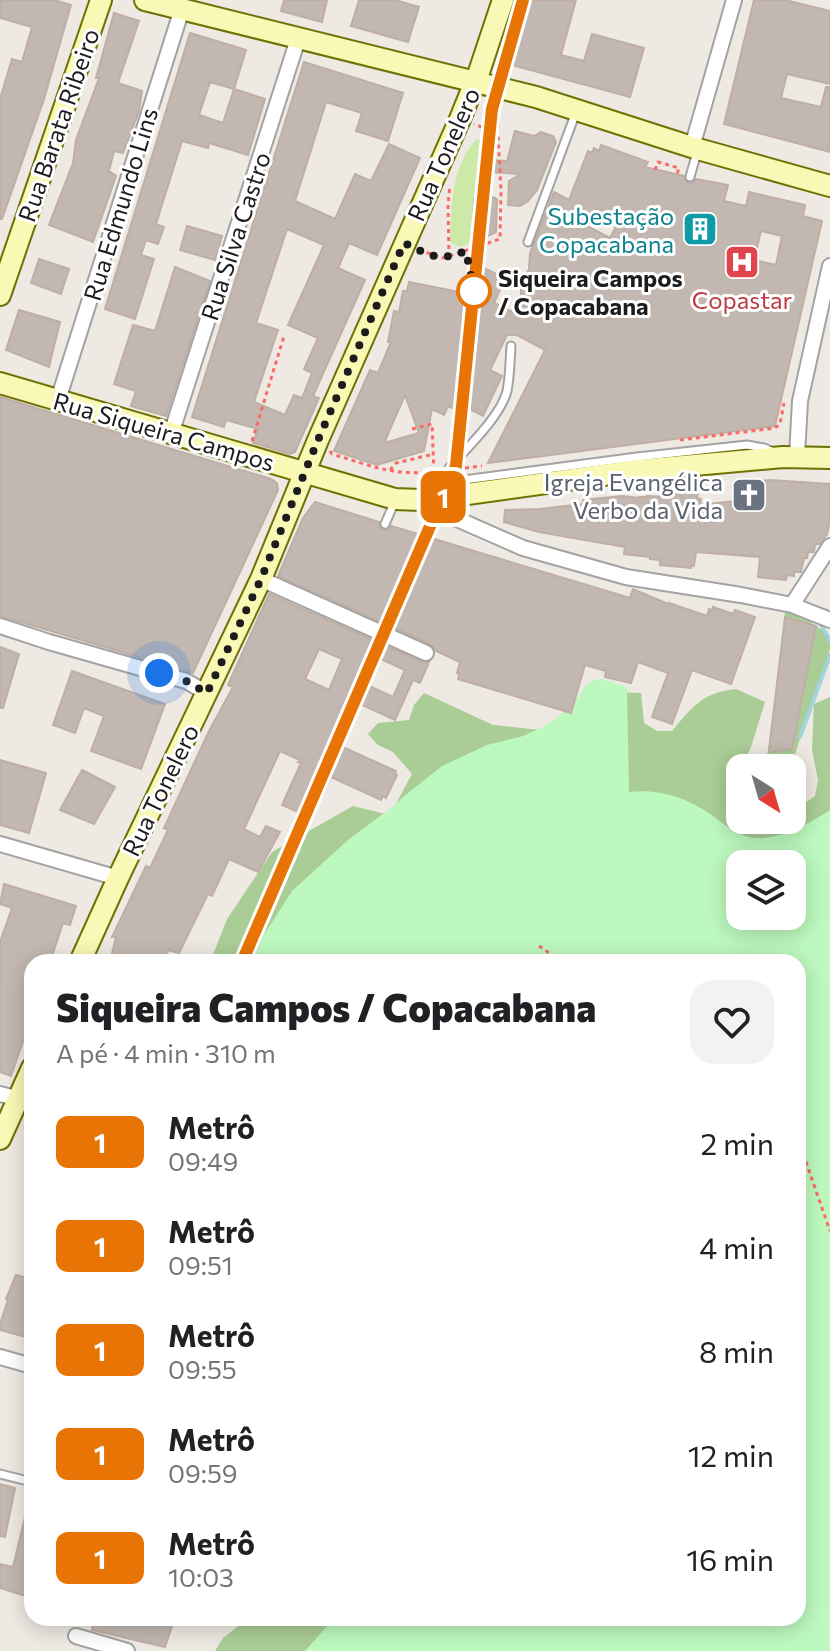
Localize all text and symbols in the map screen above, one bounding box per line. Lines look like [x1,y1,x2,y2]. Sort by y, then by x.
street label: Rua Barata Ribeiro [11,25,105,225]
street label: Rua Tonelero [401,83,485,225]
street label: Rua Edmundo Lins [77,104,163,304]
street label: Rua Silva Castro [194,148,276,324]
place label: Subestação Copacabana [539,201,674,258]
building icon: Subestação Copacabana [681,210,719,248]
hospital icon: Copastar [723,243,761,281]
place label: Siqueira Campos / Copacabana [498,263,683,320]
marker: Siqueira Campos / Copacabana [457,274,491,308]
place label: Copastar [692,285,793,314]
street label: Rua Siqueira Campos [50,386,278,476]
place label: Igreja Evangélica Verbo da Vida [544,467,723,524]
line badge: 1 [417,471,469,523]
church icon: Igreja Evangélica Verbo da Vida [730,476,768,514]
text: 1 [437,480,449,514]
your location [139,653,179,693]
street label: Rua Tonelero [116,719,204,861]
north arrow [726,754,806,834]
map controls [726,754,806,930]
button: layers [726,850,806,930]
button: heart [690,980,774,1064]
text: Siqueira Campos / Copacabana [56,983,596,1030]
text: A pé · 4 min · 310 m [56,1037,276,1068]
text: Metrô [168,1108,255,1145]
text: 2 min [701,1124,774,1161]
text: 1 [94,1125,106,1159]
text: 09:49 [168,1145,238,1176]
text: Metrô [168,1212,255,1249]
text: 4 min [699,1228,774,1265]
text: 1 [94,1229,106,1263]
text: 09:51 [168,1249,233,1280]
text: Metrô [168,1316,255,1353]
text: 8 min [699,1332,774,1369]
text: 1 [94,1333,106,1367]
text: 09:55 [168,1353,237,1384]
text: Metrô [168,1420,255,1457]
text: 12 min [688,1436,774,1473]
text: 1 [94,1437,106,1471]
text: 09:59 [168,1457,238,1488]
text: Metrô [168,1524,255,1561]
text: 16 min [686,1540,774,1577]
text: 1 [94,1541,106,1575]
text: 10:03 [168,1561,234,1592]

